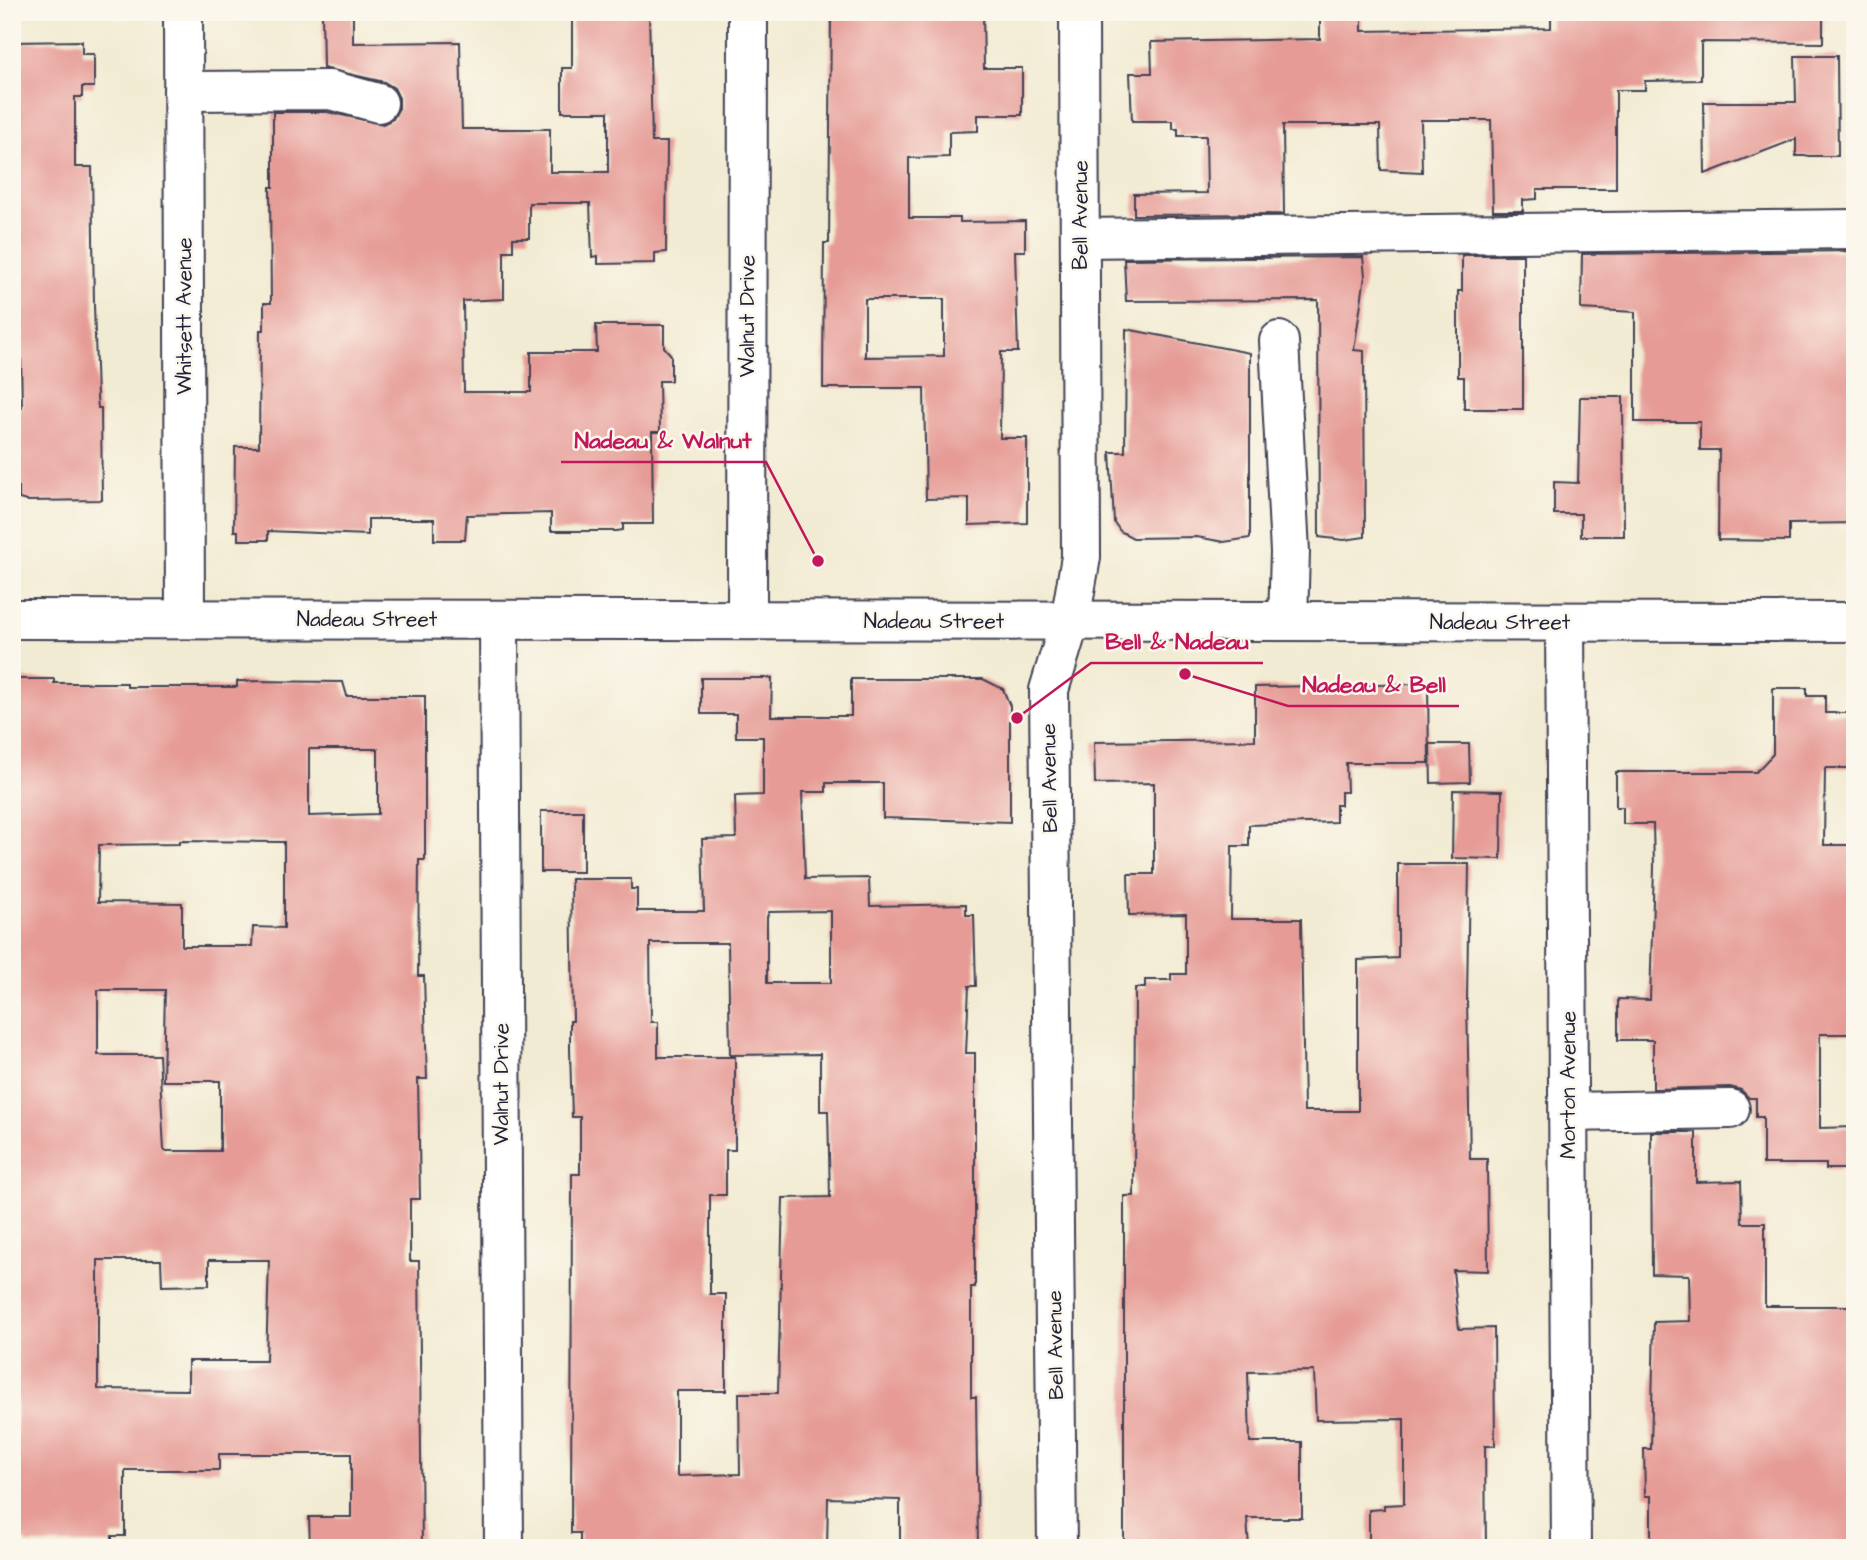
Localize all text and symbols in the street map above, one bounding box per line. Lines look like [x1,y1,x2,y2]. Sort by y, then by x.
street label: Bell Avenue [1066,160,1095,270]
street label: Whitsett Avenue [170,237,199,395]
street label: Walnut Drive [733,255,762,377]
callout: Nadeau & Walnut [561,418,766,462]
text: Nadeau & Walnut [575,425,752,457]
street label: Nadeau Street [297,605,438,634]
street label: Nadeau Street [864,607,1005,636]
street label: Nadeau Street [1430,608,1571,637]
callout: Bell & Nadeau [1091,619,1263,663]
text: Bell & Nadeau [1105,626,1249,658]
callout: Nadeau & Bell [1288,662,1459,706]
text: Nadeau & Bell [1302,669,1446,701]
street label: Bell Avenue [1034,723,1065,833]
street label: Morton Avenue [1554,1011,1583,1159]
street label: Walnut Drive [487,1023,516,1145]
street label: Bell Avenue [1040,1290,1071,1400]

